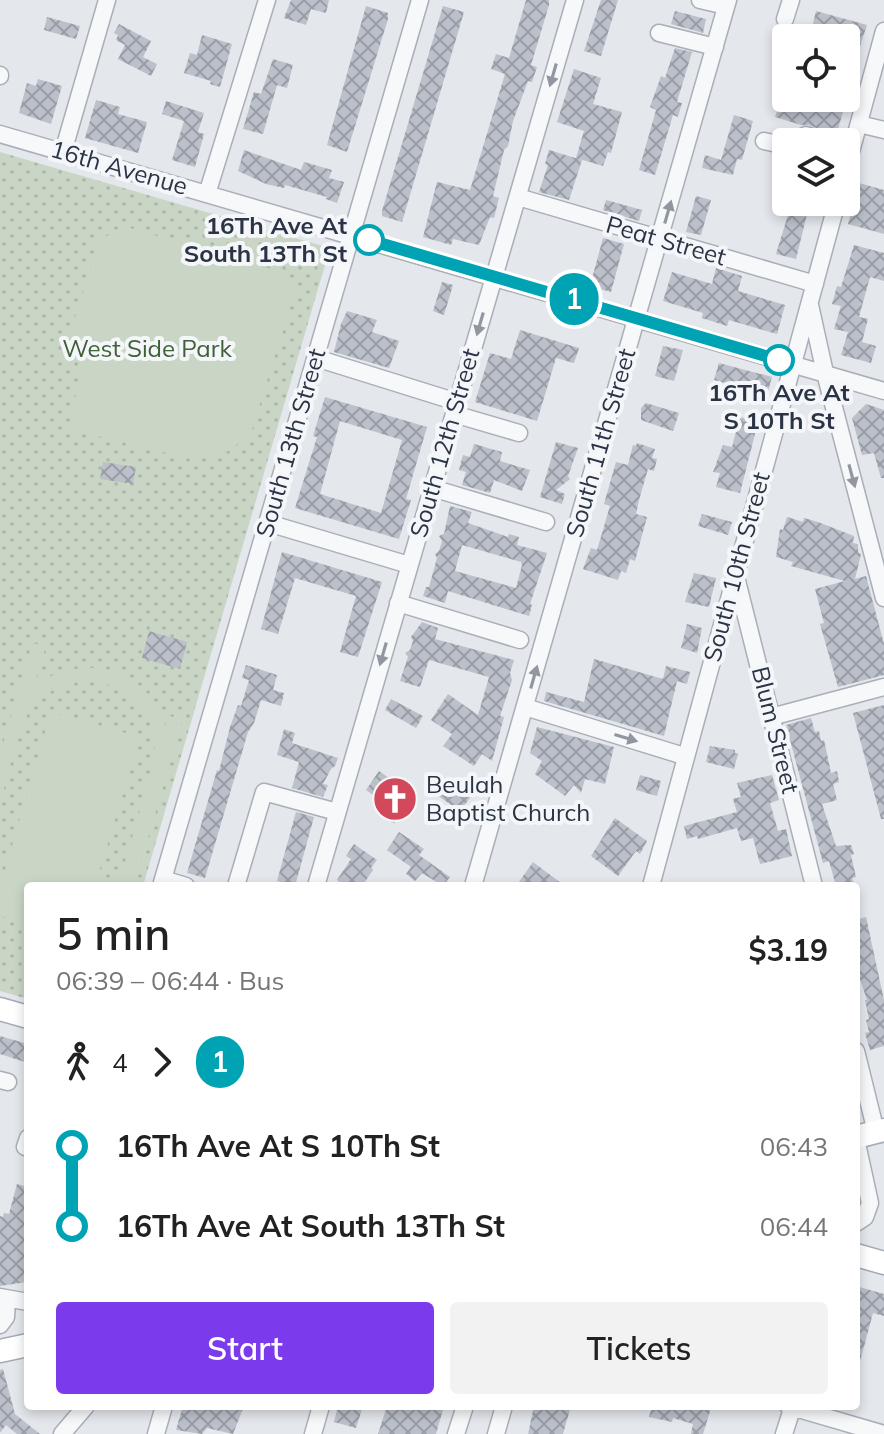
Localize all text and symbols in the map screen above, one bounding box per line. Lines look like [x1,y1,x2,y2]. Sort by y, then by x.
map controls [772,24,860,216]
button: locate [772,24,860,112]
one-way arrow [546,63,559,87]
button: layers [772,128,860,216]
street label: 16th Avenue [47,133,191,201]
one-way arrow [662,199,675,223]
street label: Peat Street [603,209,730,271]
place label: 16Th Ave At South 13Th St [184,210,347,268]
marker: 16Th Ave At South 13Th St [354,225,384,255]
line badge: 1 [548,273,600,325]
text: 1 [566,281,582,316]
one-way arrow [473,313,486,337]
park label: West Side Park [62,333,232,363]
street label: South 13th Street [249,345,331,541]
street label: South 12th Street [403,345,485,541]
street label: South 11th Street [559,345,641,541]
marker: 16Th Ave At S 10Th St [764,345,794,375]
place label: 16Th Ave At S 10Th St [708,377,850,435]
one-way arrow [847,463,859,488]
street label: South 10th Street [696,469,776,665]
one-way arrow [376,643,389,667]
street label: Blum Street [746,663,806,796]
one-way arrow [528,664,541,688]
one-way arrow [615,732,639,745]
place label: Beulah Baptist Church [426,769,590,827]
church icon: Beulah Baptist Church [371,775,419,823]
text: 5 min [56,906,170,961]
text: $3.19 [749,931,828,969]
text: 06:39 – 06:44 · Bus [56,964,285,997]
icon: walk [56,1040,100,1084]
icon: forward [140,1040,184,1084]
text: 1 [212,1044,228,1079]
text: 4 [112,1046,128,1079]
text: 16Th Ave At S 10Th St [116,1127,440,1165]
text: 06:43 [760,1130,828,1163]
text: 16Th Ave At South 13Th St [116,1207,505,1245]
text: 06:44 [760,1210,828,1243]
button: Start [56,1302,434,1394]
button: Tickets [450,1302,828,1394]

